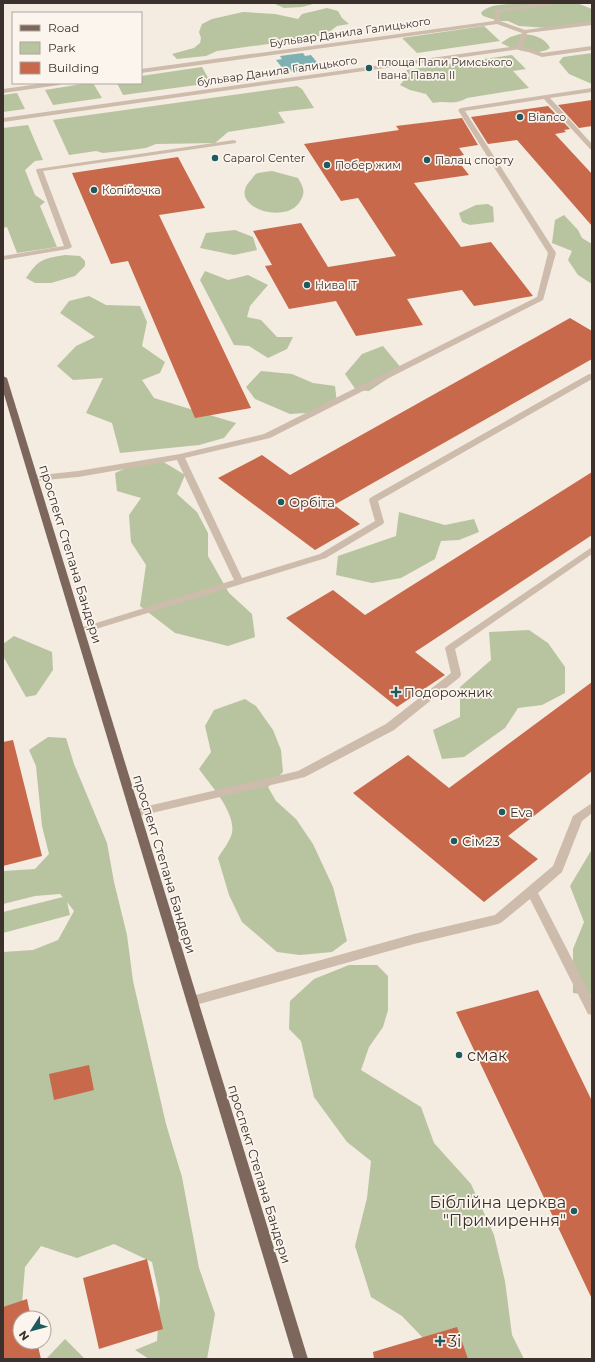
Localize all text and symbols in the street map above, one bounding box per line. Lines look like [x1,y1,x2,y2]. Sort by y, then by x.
legend [12,12,142,84]
street label: Бульвар Данила Галицького [269,14,431,50]
text: Road [48,20,79,35]
text: Park [48,40,76,55]
street label: бульвар Данила Галицького [196,53,358,89]
place label: площа Папи Римського Івана Павла ІІ [377,55,513,82]
text: Building [48,60,99,75]
marker: площа Папи Римського Івана Павла ІІ [364,63,374,73]
place label: Bianco [528,110,566,124]
marker: Bianco [515,112,525,122]
place label: Caparol Center [223,151,305,165]
marker: Caparol Center [210,153,220,163]
place label: Палац спорту [435,153,514,167]
marker: Палац спорту [422,155,432,165]
place label: Побер жим [335,158,401,172]
marker: Побер жим [322,160,332,170]
place label: Копійочка [102,183,161,197]
marker: Копійочка [89,185,99,195]
place label: Нива IT [315,278,358,292]
marker: Нива IT [302,280,312,290]
street label: проспект Степана Бандери [36,463,106,645]
place label: Орбіта [289,494,335,510]
marker: Орбіта [276,497,286,507]
place label: Подорожник [404,684,493,700]
marker: Подорожник [391,687,401,697]
street label: проспект Степана Бандери [130,773,200,955]
place label: Eva [510,804,533,820]
marker: Eva [497,807,507,817]
place label: Сім23 [462,833,500,849]
marker: Сім23 [449,836,459,846]
place label: смак [467,1046,508,1065]
marker: смак [454,1050,464,1060]
street label: проспект Степана Бандери [225,1083,295,1265]
place label: Біблійна церква "Примирення" [430,1193,566,1230]
marker: Біблійна церква "Примирення" [569,1206,579,1216]
north arrow [12,1310,52,1350]
text: N [16,1328,32,1344]
place label: 3і [448,1332,461,1351]
marker: 3і [435,1336,445,1346]

